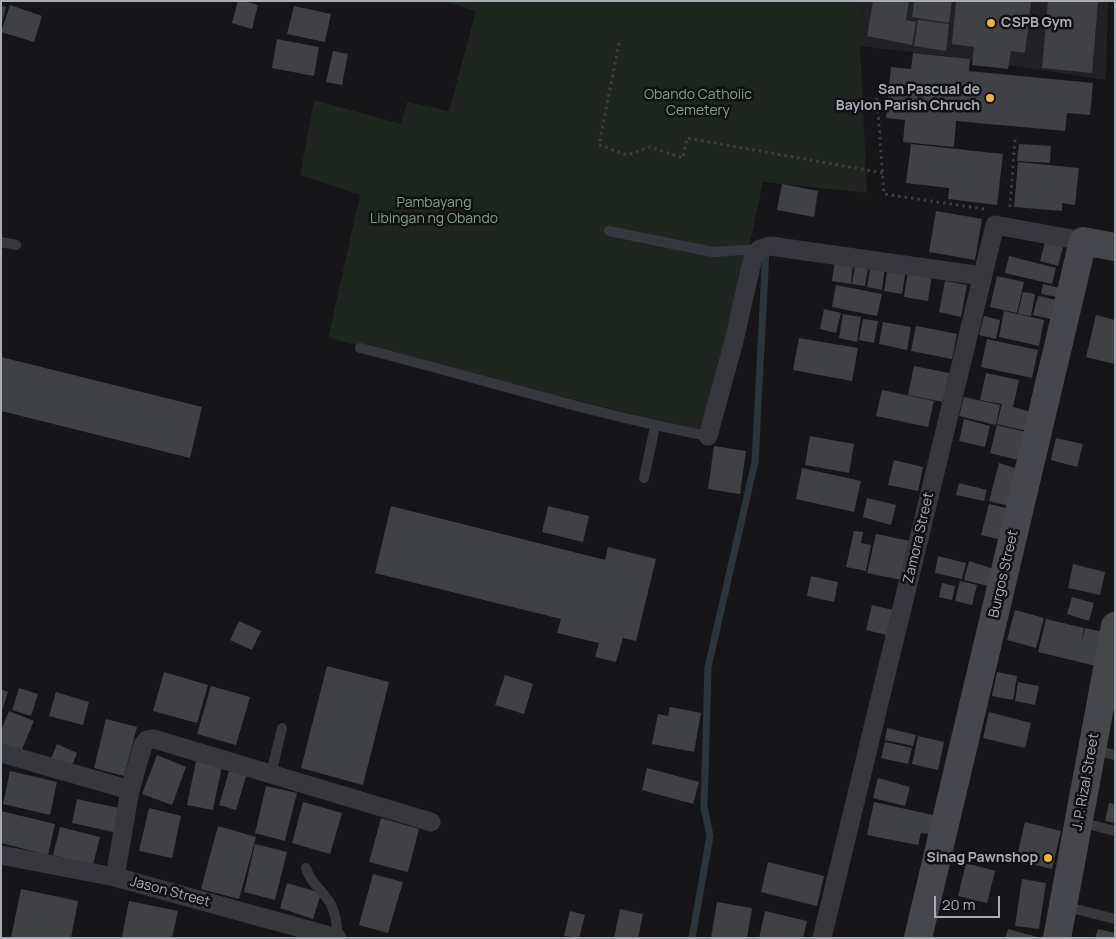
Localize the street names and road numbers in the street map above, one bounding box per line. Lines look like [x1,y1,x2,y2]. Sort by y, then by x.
street label: Zamora Street [900,491,938,585]
street label: Burgos Street [986,529,1022,619]
street label: J. P. Rizal Street [1069,732,1103,832]
street label: Jason Street [128,873,212,911]

